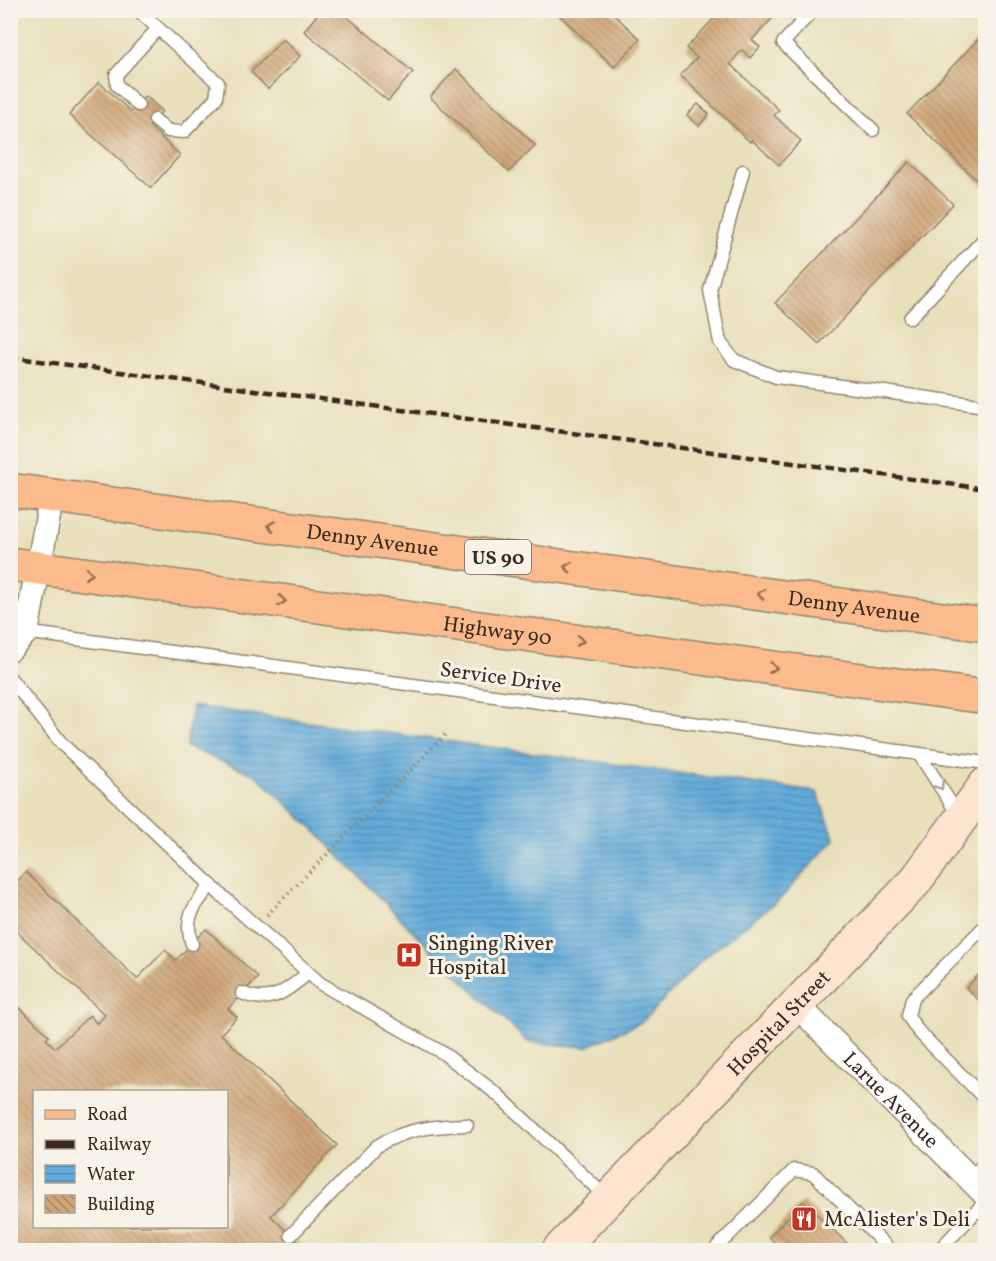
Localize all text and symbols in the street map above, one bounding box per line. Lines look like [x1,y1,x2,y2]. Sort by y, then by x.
street label: Denny Avenue [304,518,440,565]
one-way arrow [266,520,275,532]
road number: US 90 [465,540,531,574]
one-way arrow [563,562,573,574]
one-way arrow [85,568,94,580]
street label: Denny Avenue [786,585,922,632]
one-way arrow [757,588,766,600]
one-way arrow [278,594,287,606]
street label: Highway 90 [441,610,554,654]
one-way arrow [575,635,584,647]
street label: Service Drive [438,656,564,701]
one-way arrow [768,661,778,673]
one-way arrow [933,779,944,790]
place label: Singing River Hospital [428,930,553,983]
hospital icon: Singing River Hospital [394,940,424,970]
street label: Hospital Street [721,964,838,1084]
street label: Larue Avenue [835,1046,945,1156]
legend [33,1090,228,1228]
text: Road [87,1103,128,1128]
text: Railway [87,1133,151,1158]
text: Water [87,1163,135,1188]
text: Building [87,1193,155,1218]
restaurant icon: McAlister's Deli [789,1204,819,1234]
place label: McAlister's Deli [824,1206,970,1235]

